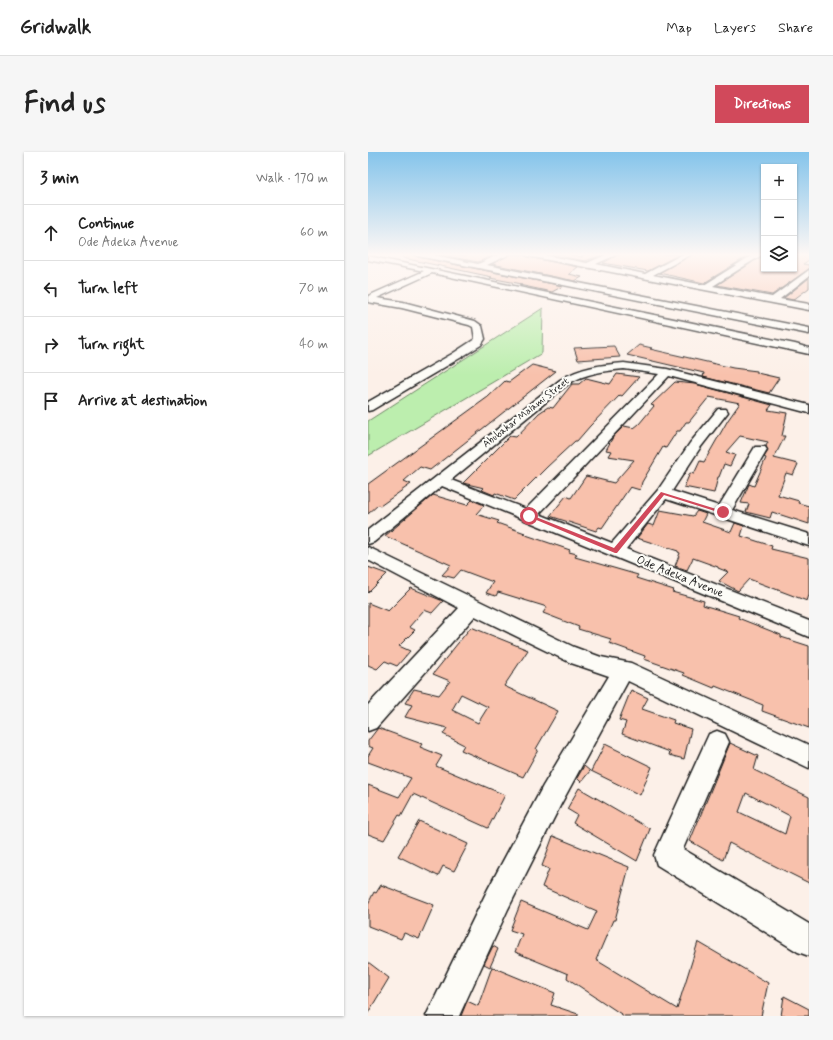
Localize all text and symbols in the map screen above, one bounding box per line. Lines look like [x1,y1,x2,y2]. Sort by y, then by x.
text: Gridwalk [20,15,91,40]
text: Map [666,19,692,37]
text: Layers [714,19,756,37]
text: Share [778,19,813,37]
button: Directions [715,85,809,123]
text: Find us [24,86,105,123]
map controls [761,164,797,272]
button: + [761,164,797,200]
text: 3 min [40,167,79,189]
text: Walk · 170 m [256,170,328,187]
button: − [761,200,797,236]
text: Continue [78,214,134,234]
icon: ahead [40,222,62,244]
text: 60 m [300,224,328,241]
text: Ode Adeka Avenue [78,234,179,251]
button: layers [761,236,797,272]
icon: left [40,278,62,300]
text: Turn left [78,279,138,299]
text: 70 m [299,280,328,297]
icon: right [40,334,62,356]
text: Turn right [78,335,145,355]
text: 40 m [299,336,328,353]
street label: Abubakar Malami Street [480,375,572,451]
icon: arrive [40,390,62,412]
text: Arrive at destination [78,391,207,411]
route end [714,503,732,521]
route start [520,507,538,525]
street label: Ode Adeka Avenue [634,552,726,602]

